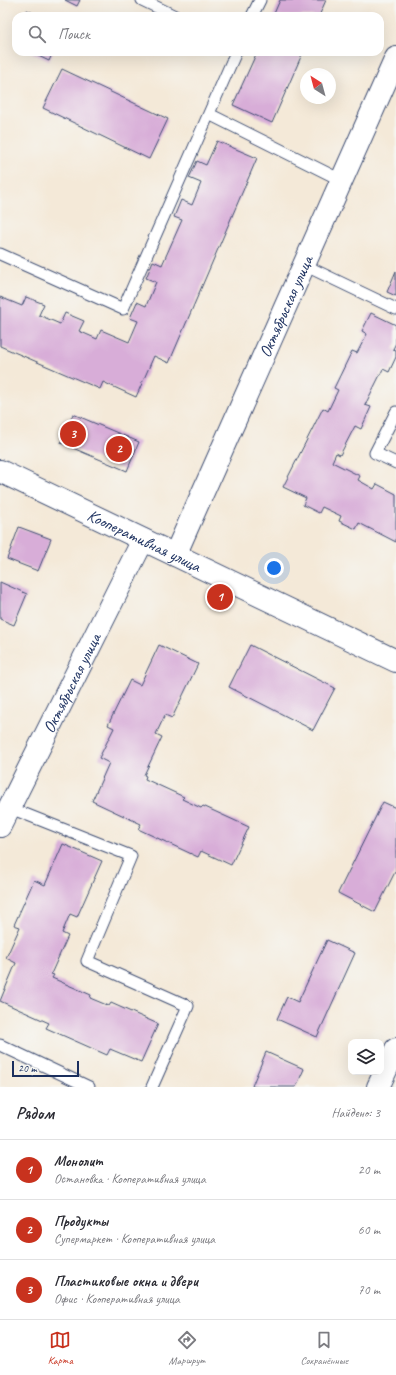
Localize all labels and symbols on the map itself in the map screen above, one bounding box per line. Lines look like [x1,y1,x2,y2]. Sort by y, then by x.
north arrow [300,68,336,104]
street label: Октябрьская улица [254,251,318,361]
pin: 3 [60,419,86,449]
pin: 2 [106,434,132,464]
street label: Кооперативная улица [84,505,206,577]
your location [264,558,284,578]
pin: 1 [207,582,233,612]
street label: Октябрьская улица [38,628,107,736]
scale bar [12,1059,79,1078]

